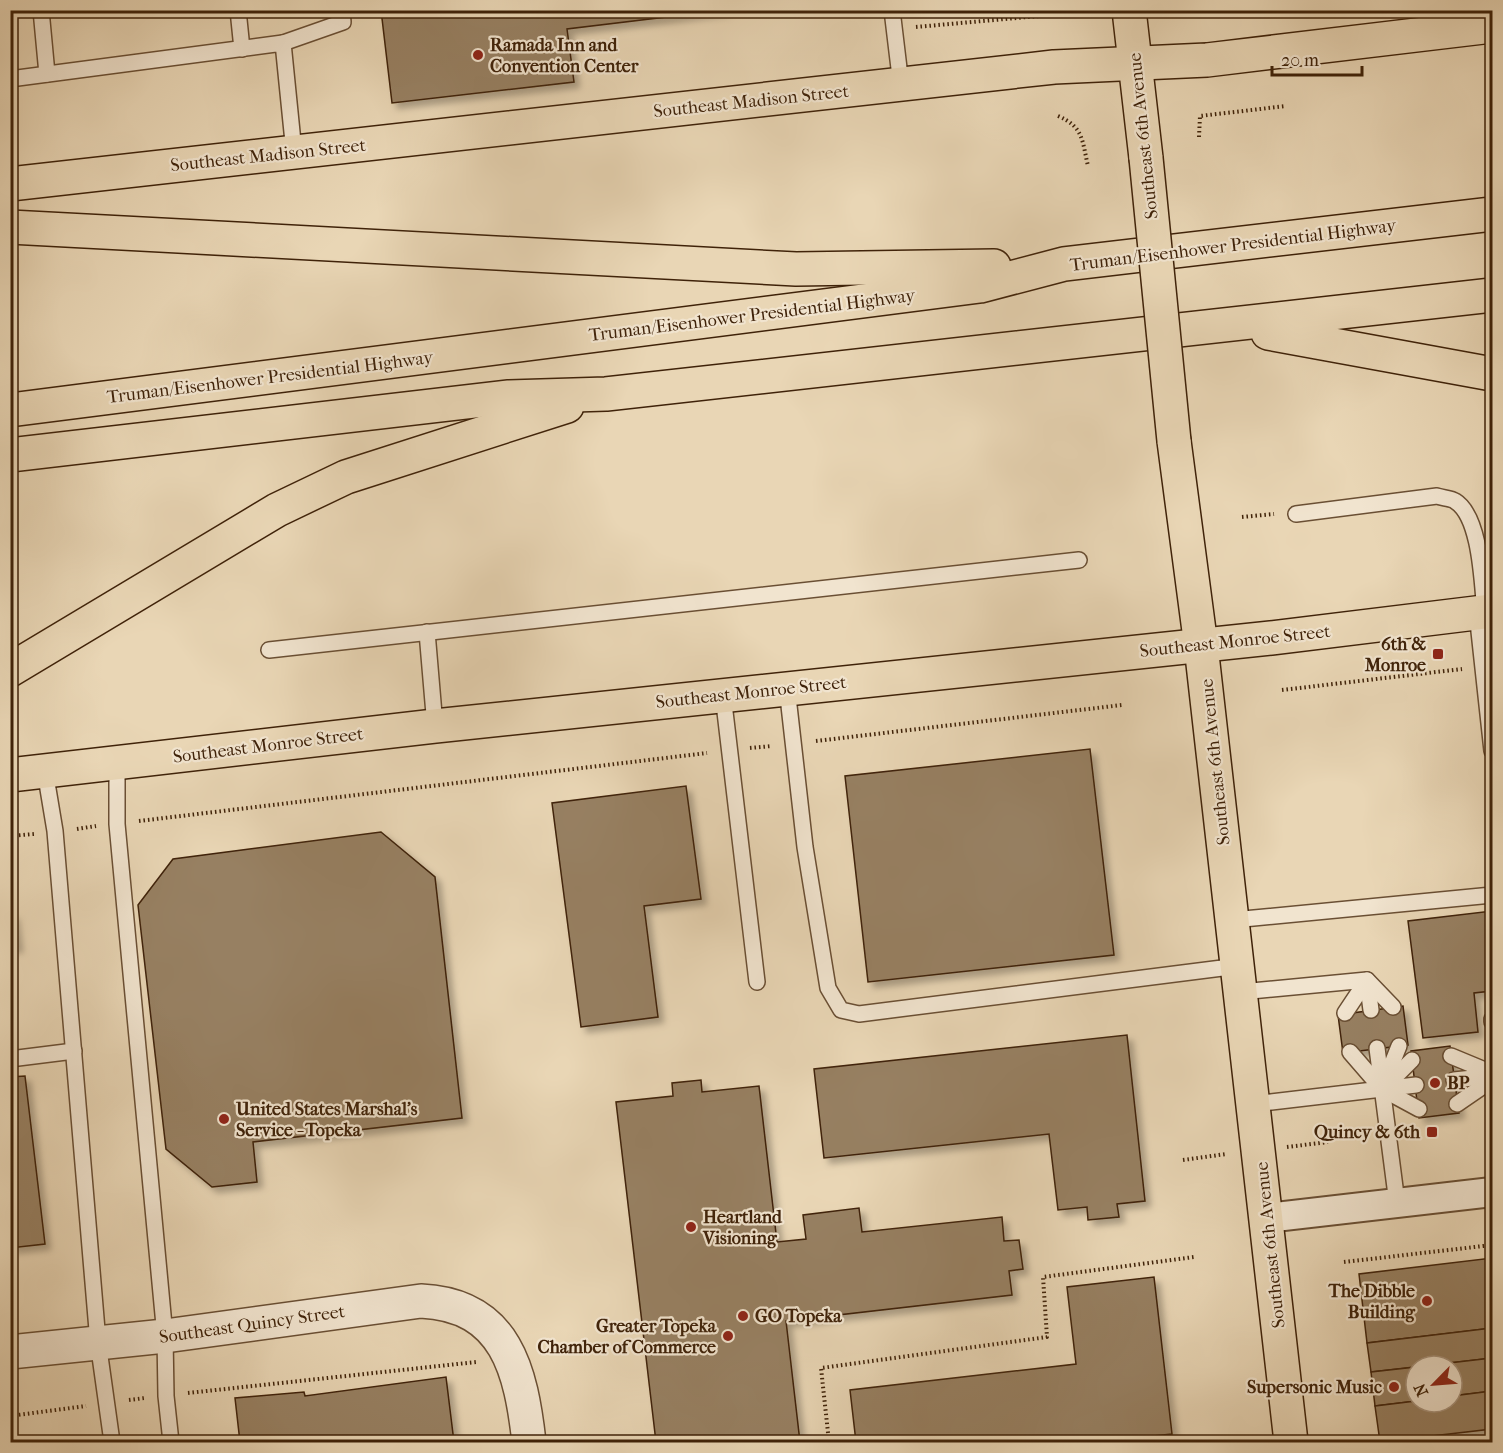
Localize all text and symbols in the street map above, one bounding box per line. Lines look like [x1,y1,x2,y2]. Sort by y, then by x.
place label: Ramada Inn and Convention Center [490,35,639,77]
scale bar [1272,39,1362,77]
marker: Ramada Inn and Convention Center [471,48,485,62]
text: 20 m [1281,50,1319,71]
street label: Southeast 6th Avenue [1124,52,1163,220]
street label: Southeast Madison Street [652,81,850,122]
street label: Southeast Madison Street [169,135,367,176]
street label: Truman/Eisenhower Presidential Highway [1069,215,1399,276]
street label: Truman/Eisenhower Presidential Highway [588,285,918,346]
street label: Truman/Eisenhower Presidential Highway [106,347,436,408]
street label: Southeast Monroe Street [1139,621,1332,662]
place label: 6th & Monroe [1364,634,1426,676]
marker: 6th & Monroe [1431,647,1445,661]
street label: Southeast Monroe Street [655,672,848,713]
street label: Southeast 6th Avenue [1196,678,1235,846]
street label: Southeast Monroe Street [172,723,365,768]
place label: BP [1447,1073,1470,1094]
marker: BP [1428,1076,1442,1090]
place label: United States Marshal's Service - Topeka [235,1099,418,1141]
marker: United States Marshal's Service - Topeka [217,1112,231,1126]
place label: Quincy & 6th [1314,1122,1421,1143]
marker: Quincy & 6th [1425,1125,1439,1139]
street label: Southeast 6th Avenue [1251,1161,1290,1329]
place label: Heartland Visioning [702,1207,783,1249]
marker: Heartland Visioning [684,1220,698,1234]
place label: The Dibble Building [1327,1281,1416,1323]
marker: The Dibble Building [1420,1294,1434,1308]
street label: Southeast Quincy Street [158,1301,347,1348]
place label: GO Topeka [755,1306,842,1327]
marker: GO Topeka [736,1309,750,1323]
place label: Greater Topeka Chamber of Commerce [538,1316,717,1358]
marker: Greater Topeka Chamber of Commerce [721,1329,735,1343]
north arrow [1404,1354,1464,1414]
place label: Supersonic Music [1247,1377,1382,1398]
marker: Supersonic Music [1387,1380,1401,1394]
text: N [1409,1380,1432,1400]

